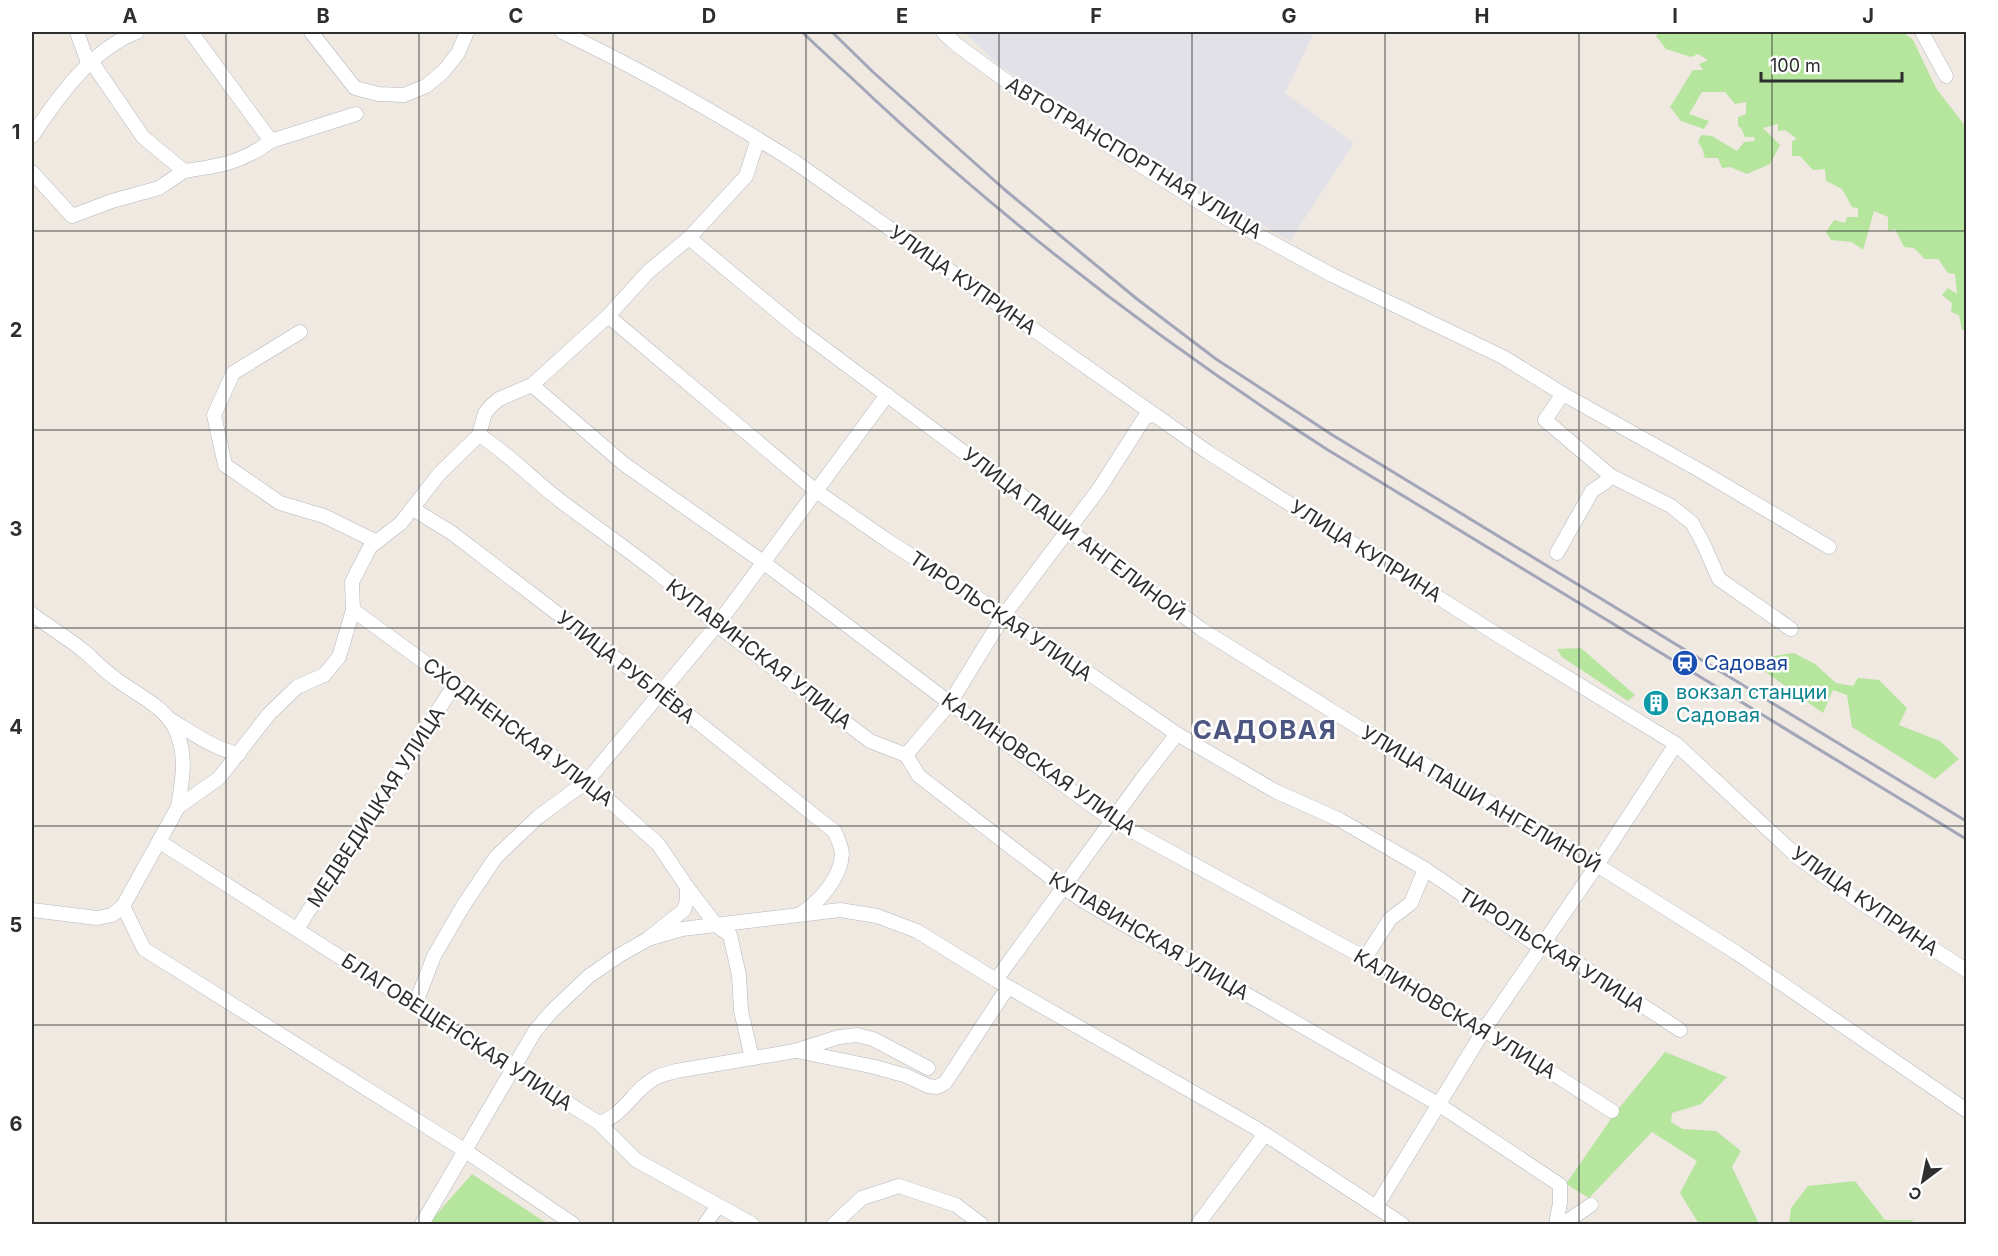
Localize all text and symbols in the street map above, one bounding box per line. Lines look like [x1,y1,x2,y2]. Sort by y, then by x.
text: A [123,4,138,28]
text: B [316,4,330,28]
text: C [509,4,523,28]
text: D [702,4,716,28]
text: E [896,4,908,28]
text: F [1090,4,1102,28]
text: G [1281,4,1297,28]
text: H [1475,4,1489,28]
text: I [1672,4,1678,28]
text: J [1862,4,1874,28]
scale bar [1761,45,1902,83]
text: 100 m [1770,55,1821,76]
street label: АВТОТРАНСПОРТНАЯ УЛИЦА [1002,72,1266,244]
text: 1 [12,120,20,144]
street label: УЛИЦА КУПРИНА [885,220,1041,340]
text: 2 [10,318,22,342]
street label: УЛИЦА ПАШИ АНГЕЛИНОЙ [958,442,1191,626]
street label: УЛИЦА КУПРИНА [1286,495,1446,607]
text: 3 [10,517,22,541]
street label: ТИРОЛЬСКАЯ УЛИЦА [905,546,1097,686]
street label: КУПАВИНСКАЯ УЛИЦА [661,574,857,734]
street label: УЛИЦА РУБЛЁВА [552,606,700,728]
station icon: Садовая [1670,648,1700,678]
place label: Садовая [1704,651,1788,675]
street label: СХОДНЕНСКАЯ УЛИЦА [418,653,618,812]
place label: вокзал станции Садовая [1676,680,1827,727]
street label: КАЛИНОВСКАЯ УЛИЦА [937,688,1141,840]
building icon: вокзал станции Садовая [1641,688,1671,718]
street label: МЕДВЕДИЦКАЯ УЛИЦА [302,702,450,912]
district label: САДОВАЯ [1193,714,1337,745]
text: 4 [9,715,23,739]
street label: УЛИЦА ПАШИ АНГЕЛИНОЙ [1357,720,1605,878]
street label: УЛИЦА КУПРИНА [1787,841,1943,961]
street label: КУПАВИНСКАЯ УЛИЦА [1045,867,1253,1005]
street label: ТИРОЛЬСКАЯ УЛИЦА [1454,883,1650,1017]
text: 5 [10,913,22,937]
street label: КАЛИНОВСКАЯ УЛИЦА [1350,944,1561,1084]
street label: БЛАГОВЕЩЕНСКАЯ УЛИЦА [337,948,577,1116]
text: 6 [10,1112,23,1136]
north arrow [1893,1151,1953,1211]
text: С [1905,1182,1925,1205]

